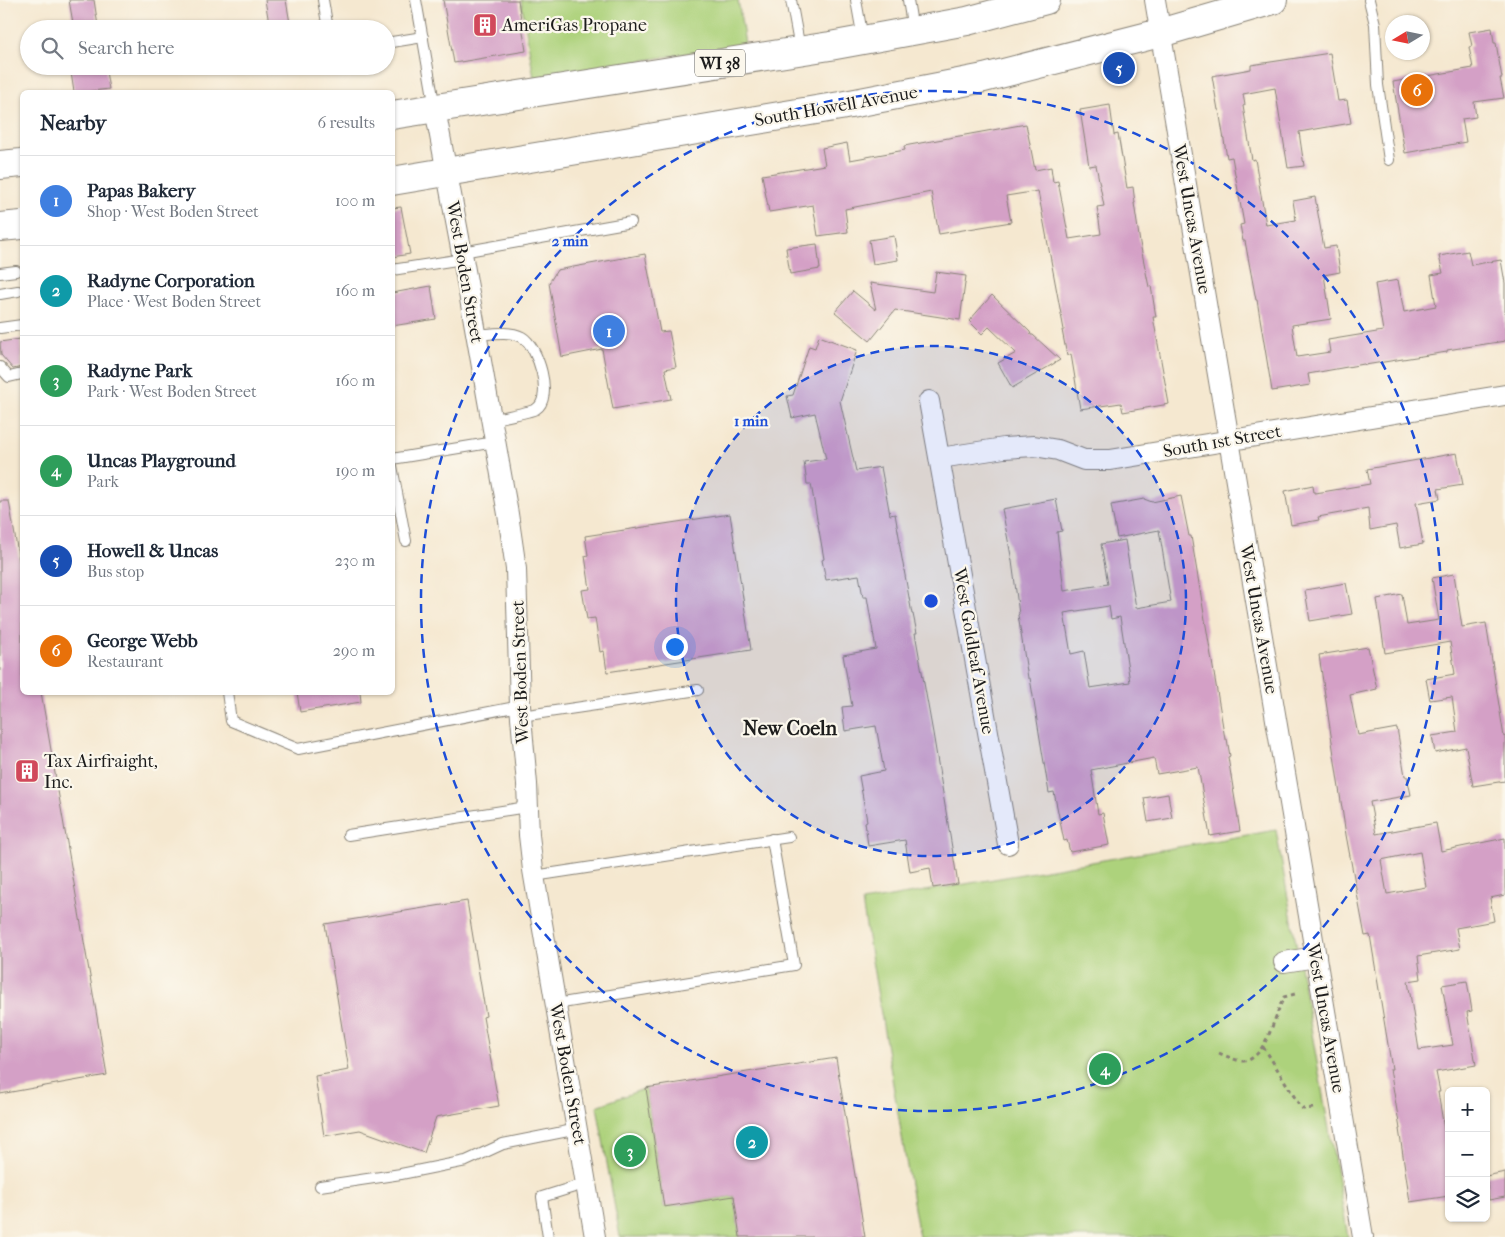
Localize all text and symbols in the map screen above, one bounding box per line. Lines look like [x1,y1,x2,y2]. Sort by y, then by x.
building icon: AmeriGas Propane [472,12,498,38]
place label: AmeriGas Propane [501,15,647,36]
north arrow [1385,15,1430,60]
search box [20,20,395,75]
icon: search [38,34,66,62]
text: Search here [78,37,174,59]
road number: WI 38 [695,49,745,76]
pin: 5 [1103,49,1135,87]
pin: 6 [1401,71,1433,109]
street label: South Howell Avenue [753,82,919,131]
text: Nearby [40,111,106,135]
text: 6 results [317,113,375,132]
street label: West Uncas Avenue [1168,142,1215,296]
text: Papas Bakery [87,180,195,202]
text: 1 [53,191,59,210]
text: 100 m [335,191,375,210]
street label: West Boden Street [442,199,487,345]
text: Shop · West Boden Street [87,202,259,221]
text: 2 min [552,232,589,250]
text: Radyne Corporation [87,270,255,292]
text: 2 [52,281,60,300]
text: 160 m [335,281,375,300]
text: Place · West Boden Street [87,292,261,311]
pin: 1 [593,312,625,350]
text: Radyne Park [87,360,192,382]
text: 3 [53,371,59,390]
text: 160 m [335,371,375,390]
text: Park · West Boden Street [87,382,257,401]
text: 1 min [734,412,768,430]
street label: South 1st Street [1161,421,1283,462]
text: Uncas Playground [87,450,236,472]
text: 4 [51,461,61,480]
text: 190 m [335,461,375,480]
text: Park [87,472,119,491]
text: Howell & Uncas [87,540,218,562]
street label: West Uncas Avenue [1235,542,1282,696]
text: 5 [53,551,59,570]
text: 230 m [335,551,375,570]
text: Bus stop [87,562,144,581]
street label: West Goldleaf Avenue [948,565,999,736]
centre of rings [922,592,940,610]
street label: West Boden Street [507,599,534,745]
text: George Webb [87,630,198,652]
your location [662,634,688,660]
text: 6 [52,641,60,660]
text: 290 m [333,641,375,660]
text: Restaurant [87,652,163,671]
district label: New Coeln [743,717,838,740]
place label: Tax Airfraight, Inc. [44,751,158,793]
building icon: Tax Airfraight, Inc. [14,758,40,784]
street label: West Uncas Avenue [1302,941,1349,1095]
street label: West Boden Street [545,1001,590,1147]
pin: 4 [1089,1050,1121,1088]
map controls [1445,1087,1490,1222]
button: + [1445,1087,1490,1132]
pin: 2 [736,1123,768,1161]
pin: 3 [614,1132,646,1170]
button: − [1445,1132,1490,1177]
button: layers [1445,1177,1490,1222]

